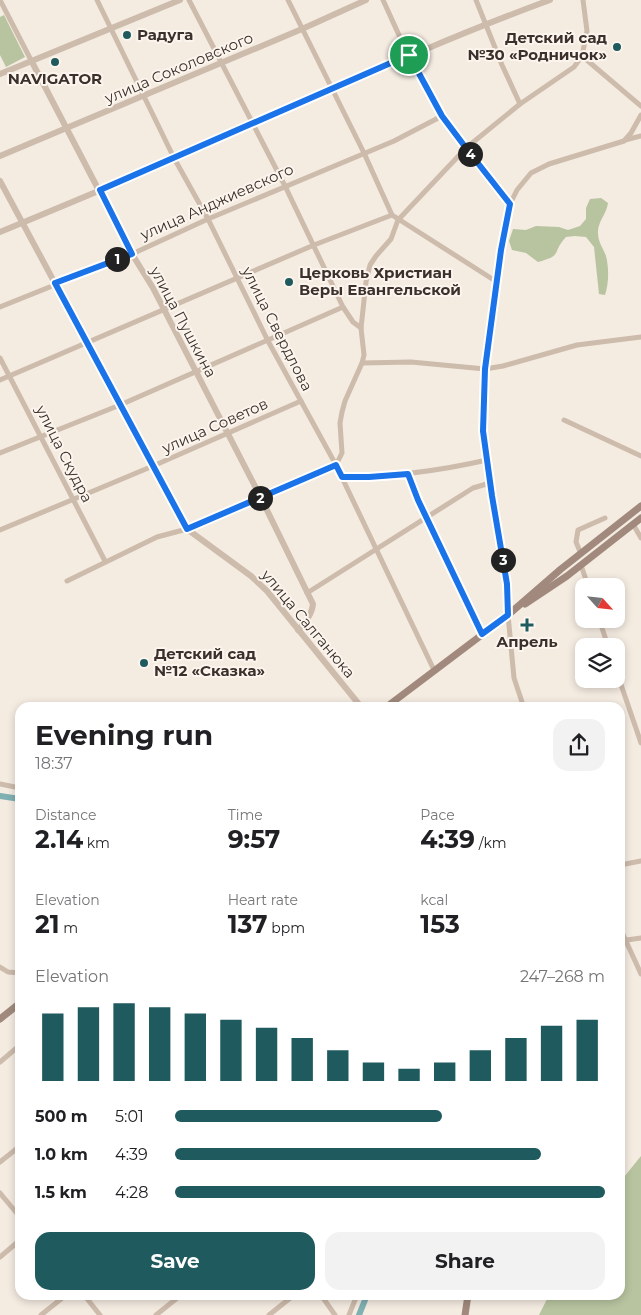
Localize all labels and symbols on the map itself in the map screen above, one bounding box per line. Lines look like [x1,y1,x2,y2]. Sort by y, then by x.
place label: Радуга [137,25,193,44]
street label: улица Соколовского [101,28,256,108]
place label: Детский сад №30 «Родничок» [468,28,607,64]
marker: Радуга [121,29,133,41]
pin [388,34,430,76]
marker: Детский сад №30 «Родничок» [611,41,623,53]
marker: NAVIGATOR [49,56,61,68]
place label: NAVIGATOR [8,69,102,88]
pin: 4 [458,142,482,166]
street label: улица Анджиевского [136,159,296,244]
pin: 1 [104,246,130,272]
street label: улица Пушкина [146,262,221,381]
street label: улица Свердлова [237,263,317,394]
place label: Церковь Христиан Веры Евангельской [299,263,461,299]
marker: Церковь Христиан Веры Евангельской [283,276,295,288]
street label: улица Советов [158,394,271,458]
street label: улица Скудра [31,401,97,506]
pin: 2 [248,486,272,510]
pin: 3 [490,548,516,572]
street label: улица Салганюка [257,565,359,682]
north arrow [575,578,625,628]
marker: Апрель [521,619,533,631]
place label: Апрель [496,632,558,651]
place label: Детский сад №12 «Сказка» [154,644,265,680]
marker: Детский сад №12 «Сказка» [138,657,150,669]

